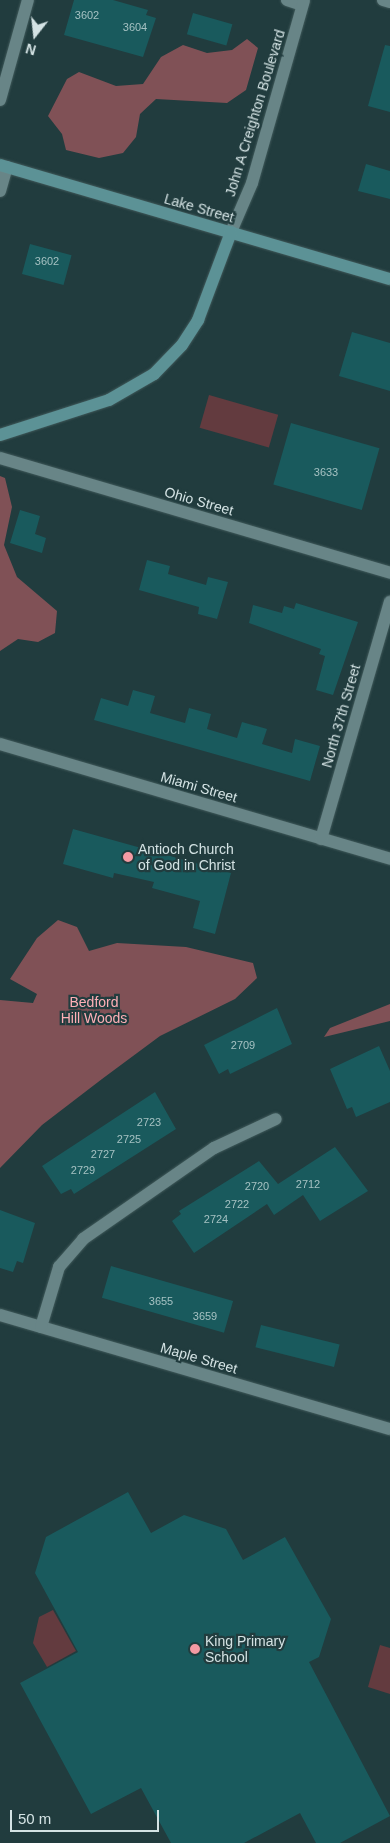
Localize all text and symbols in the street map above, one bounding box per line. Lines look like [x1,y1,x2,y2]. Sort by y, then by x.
house number: 3602 [75,8,99,22]
north arrow [10,10,60,60]
house number: 3604 [123,20,147,34]
street label: John A Creighton Boulevard [221,27,289,199]
text: N [24,40,38,59]
street label: Lake Street [162,190,236,226]
house number: 3602 [35,254,59,268]
house number: 3633 [314,465,338,479]
street label: Ohio Street [163,483,235,519]
street label: North 37th Street [318,662,364,770]
street label: Miami Street [159,768,239,806]
place label: Antioch Church of God in Christ [138,841,235,874]
marker: Antioch Church of God in Christ [122,851,134,863]
park label: Bedford Hill Woods [61,994,127,1026]
house number: 2709 [231,1038,255,1052]
house number: 2723 [137,1115,161,1129]
house number: 2725 [117,1132,141,1146]
house number: 2727 [91,1147,115,1161]
house number: 2729 [71,1163,95,1177]
house number: 2712 [296,1177,320,1191]
house number: 2720 [245,1179,269,1193]
house number: 2722 [225,1197,249,1211]
house number: 2724 [204,1212,228,1226]
house number: 3655 [149,1294,173,1308]
house number: 3659 [193,1309,217,1323]
street label: Maple Street [159,1339,239,1377]
place label: King Primary School [205,1633,285,1665]
marker: King Primary School [189,1643,201,1655]
scale bar [12,1800,161,1832]
text: 50 m [18,1810,51,1827]

